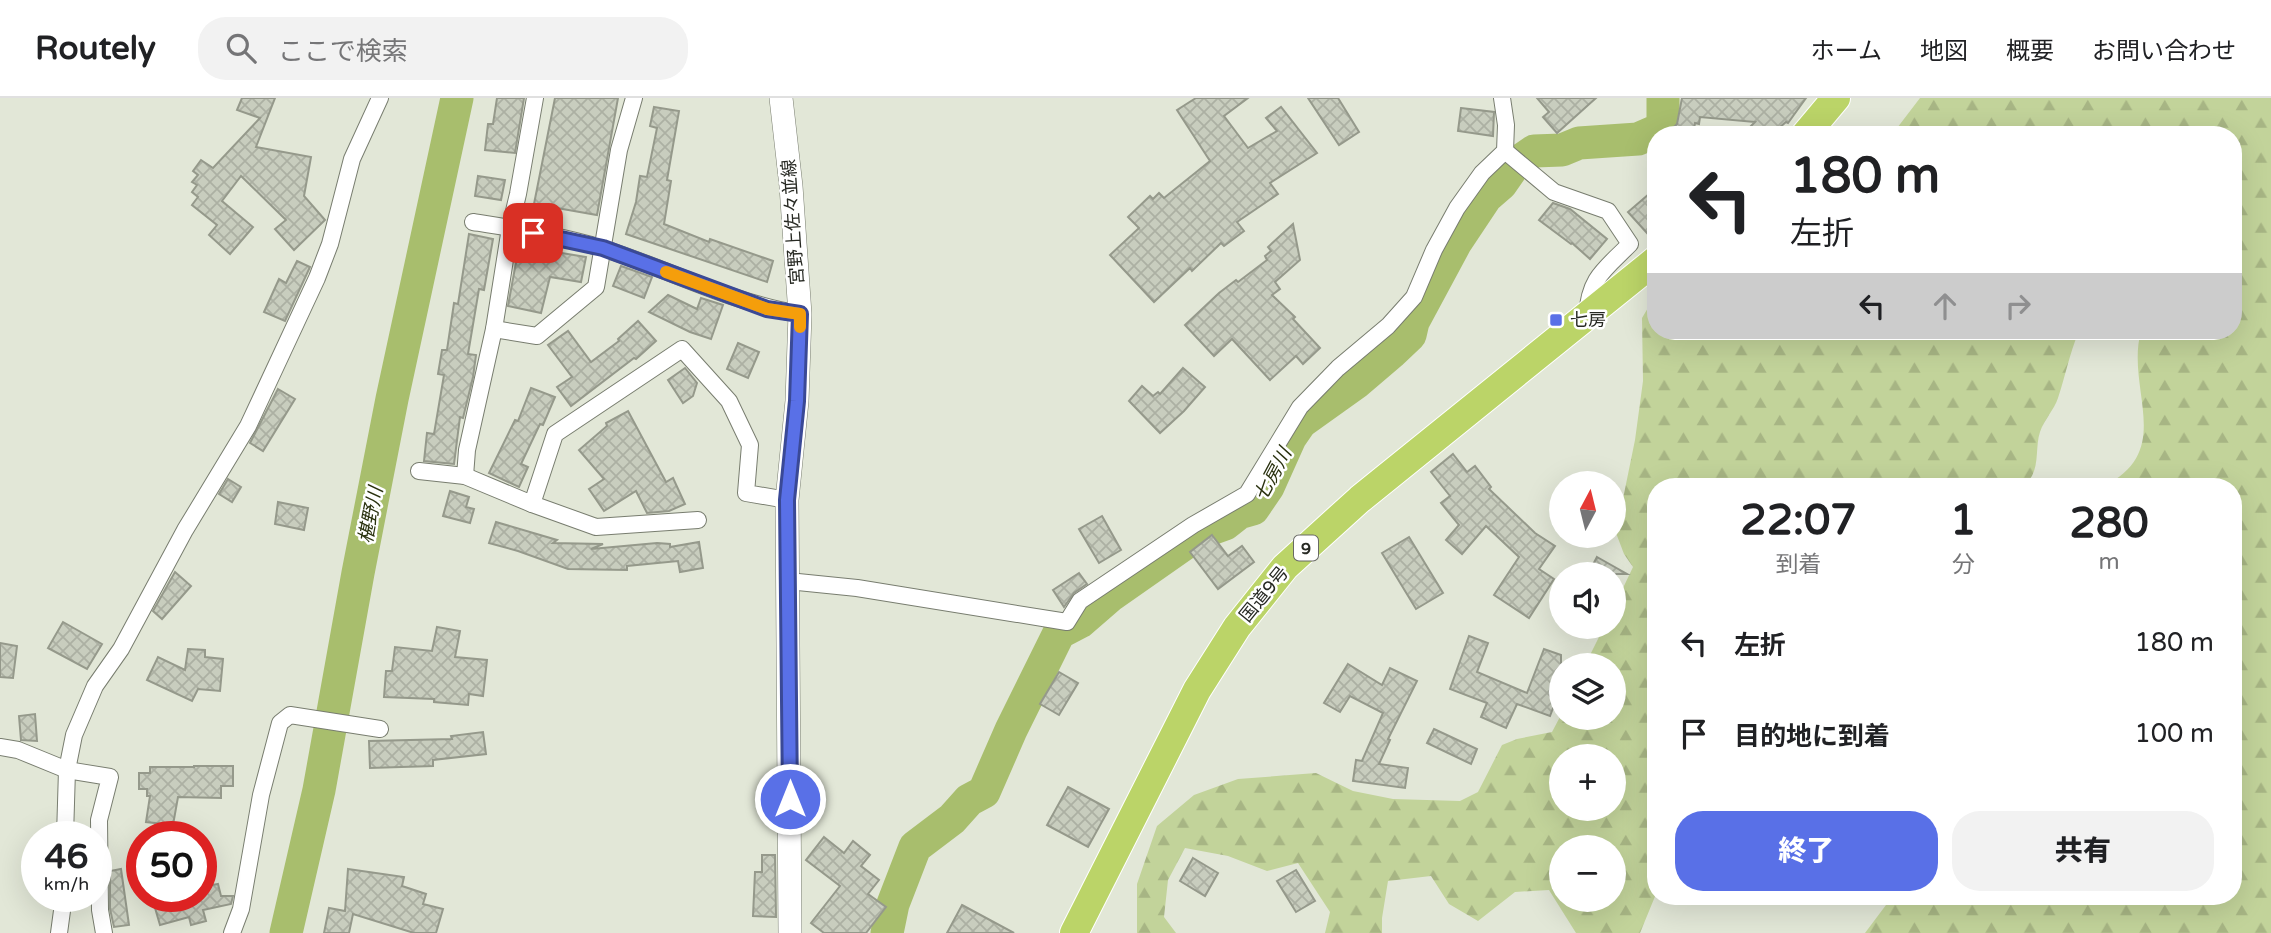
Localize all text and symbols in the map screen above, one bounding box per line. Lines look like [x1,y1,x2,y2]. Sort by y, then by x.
search box [198,17,688,80]
text: Routely [35,29,156,68]
icon: search [222,29,260,67]
text: ここで検索 [278,36,408,67]
text: ホーム [1811,37,1882,66]
text: 地図 [1920,37,1968,66]
text: 概要 [2006,37,2054,66]
text: お問い合わせ [2092,37,2236,66]
text: 180 m [1790,147,1940,206]
icon: left [1675,154,1766,245]
street label: 宮野上佐々並線 [778,158,808,286]
pin [503,203,563,263]
icon: arrive [514,214,552,252]
text: 左折 [1790,215,1854,253]
icon: left [1853,287,1891,325]
icon: ahead [1926,287,1964,325]
icon: right [1999,287,2037,325]
place label: 七房 [1570,309,1606,331]
marker: 七房 [1548,312,1564,328]
water label: 七房川 [1250,442,1297,505]
north arrow [1549,471,1626,548]
map controls [1549,471,1626,912]
water label: 椹野川 [355,483,388,545]
text: 22:07 [1740,495,1857,546]
text: 1 [1950,495,1976,546]
text: 280 [2070,498,2149,549]
road number: 9 [1294,536,1318,561]
text: m [2099,548,2120,576]
text: 到着 [1775,551,1821,579]
text: 分 [1952,551,1975,579]
street label: 国道9号 [1235,562,1293,626]
button: sound [1549,562,1626,639]
icon: left [1675,624,1713,662]
text: 180 m [2134,627,2214,658]
text: 左折 [1734,630,1786,661]
button: layers [1549,653,1626,730]
icon: arrive [1675,715,1713,753]
text: 100 m [2134,718,2214,749]
text: 目的地に到着 [1734,721,1890,752]
button: + [1549,744,1626,821]
position arrow [753,762,827,836]
button: 終了 [1675,811,1938,891]
button: 共有 [1952,811,2214,891]
speed limit sign: 50 [126,821,217,912]
button: − [1549,835,1626,912]
text: 46 [45,836,88,878]
text: km/h [44,873,89,895]

